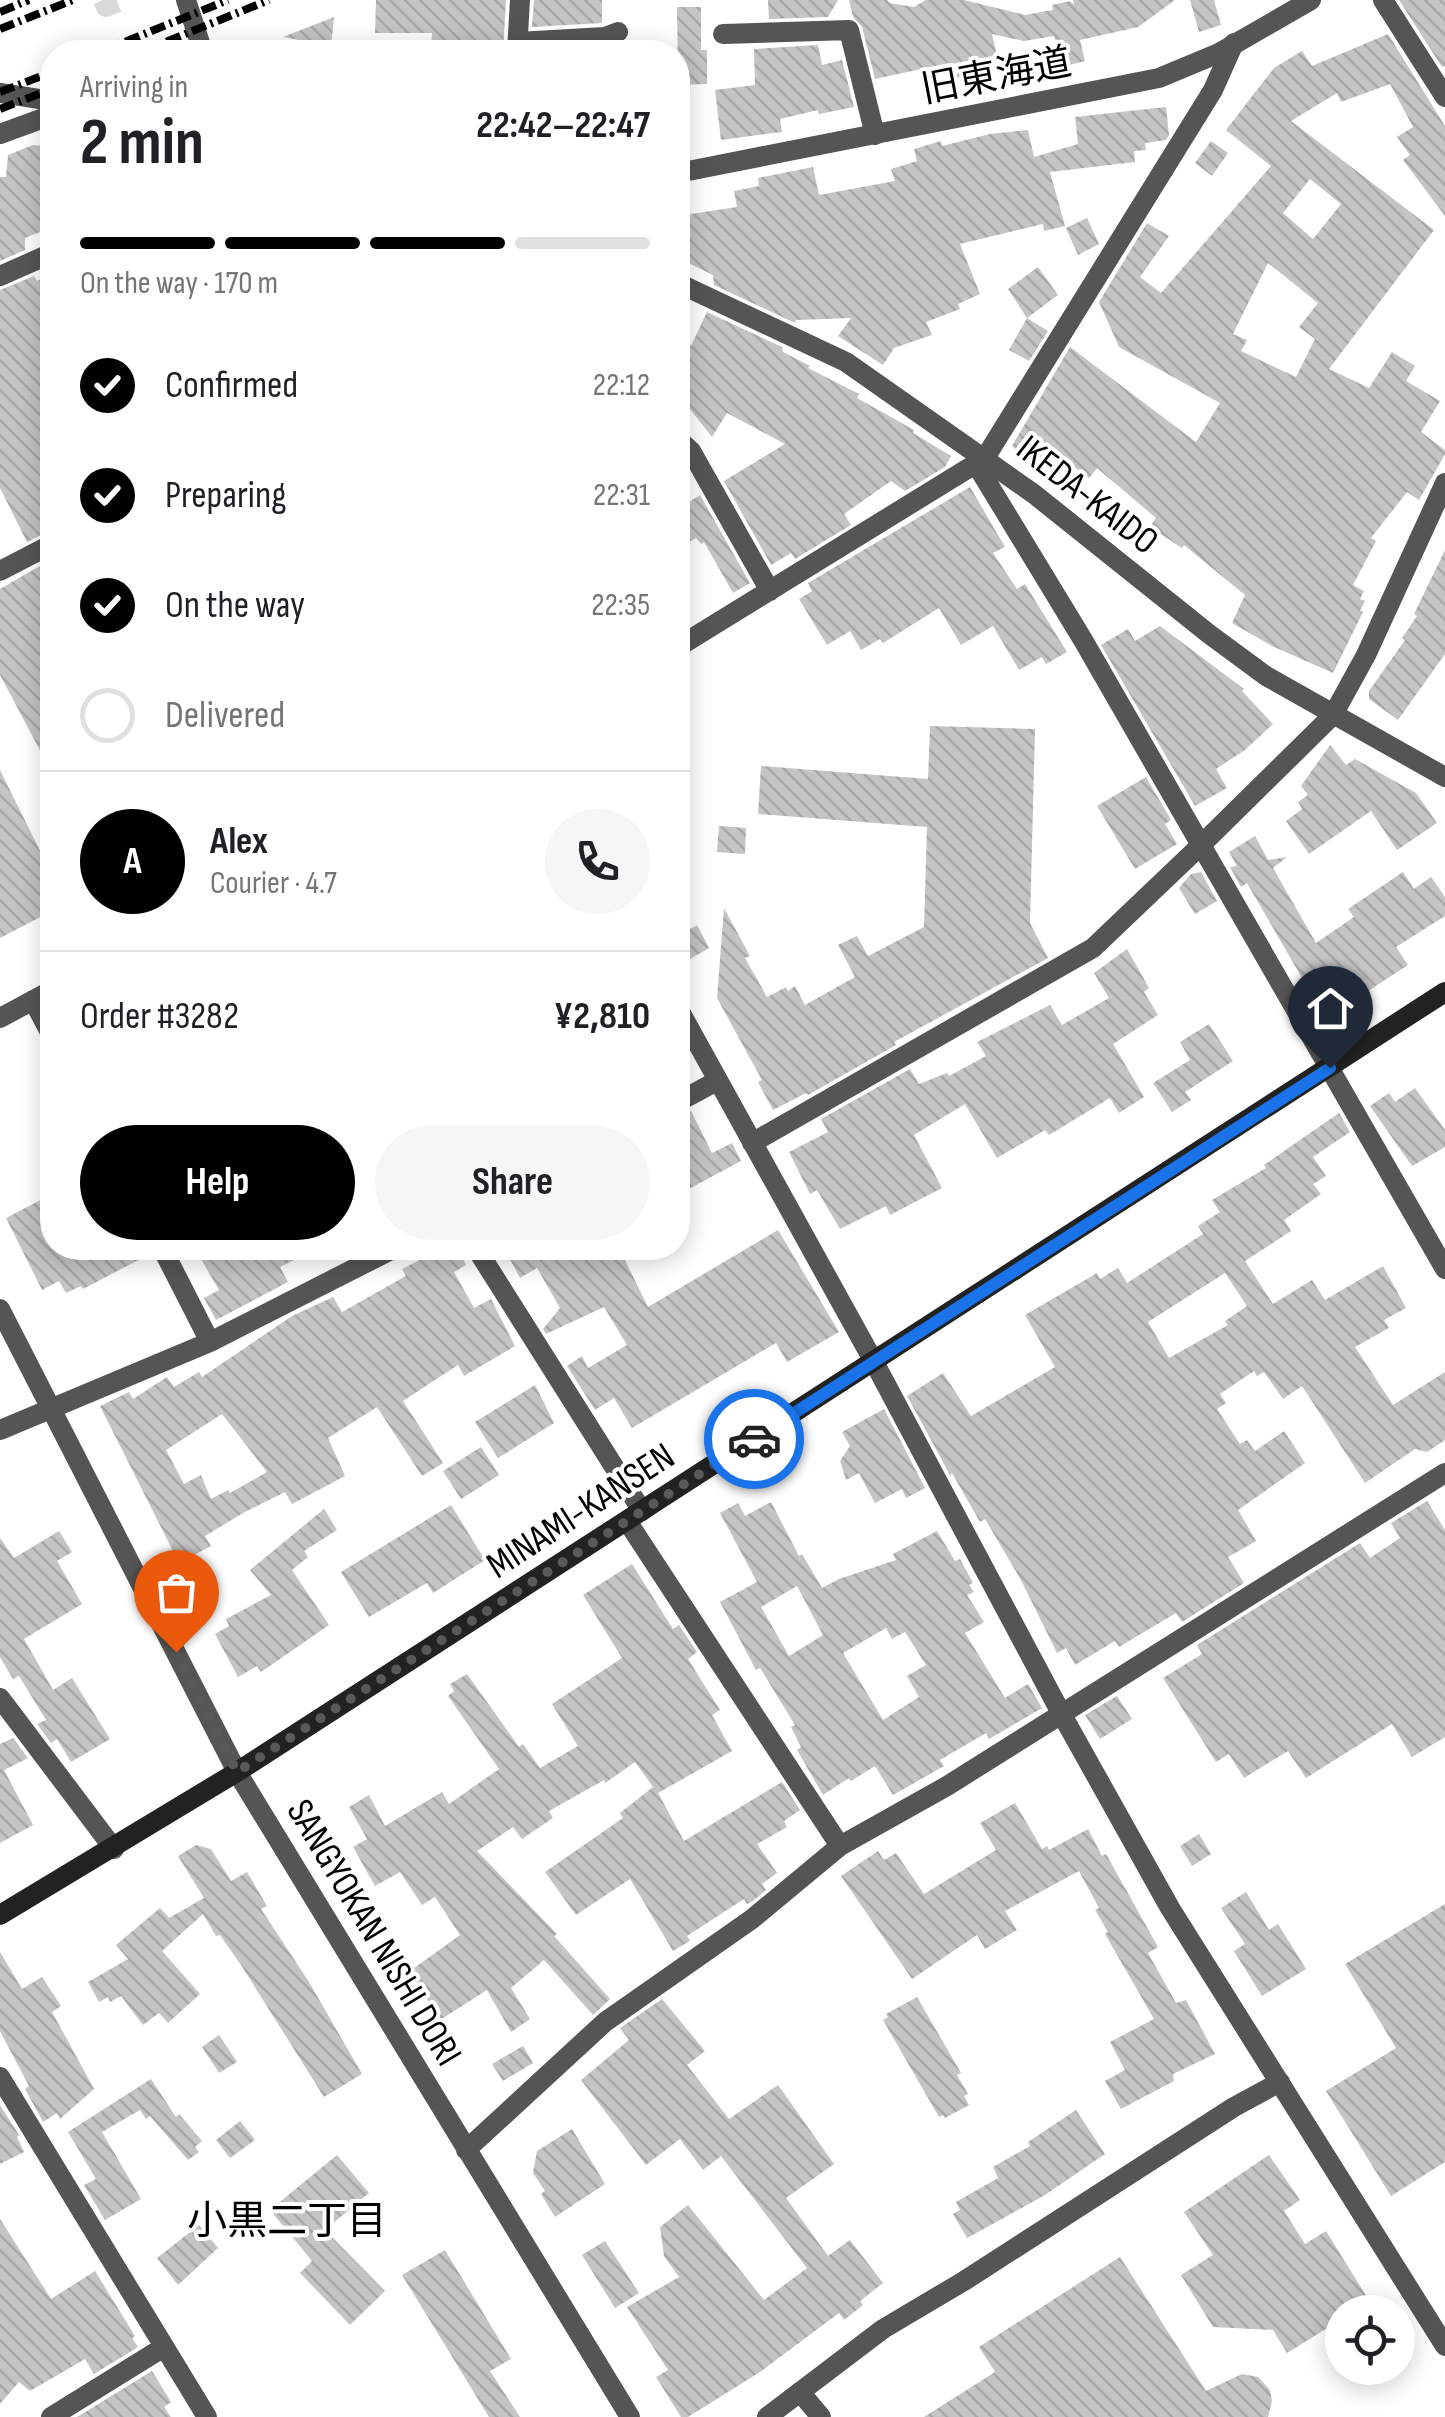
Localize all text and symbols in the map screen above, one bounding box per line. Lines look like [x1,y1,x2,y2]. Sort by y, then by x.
street label: 旧東海道 [917,40,1075,113]
text: Arriving in [80,68,188,107]
text: 22:42–22:47 [476,103,650,148]
text: 2 min [80,105,204,183]
text: On the way · 170 m [80,264,278,303]
icon: check [80,358,135,413]
text: Confirmed [165,363,298,408]
text: 22:12 [593,366,650,405]
street label: IKEDA-KAIDO [1008,426,1167,564]
icon: check [80,468,135,523]
text: Preparing [165,473,286,518]
text: 22:31 [593,476,650,515]
icon: check [80,578,135,633]
text: On the way [165,583,305,628]
text: 22:35 [591,586,650,625]
text: Delivered [165,693,285,738]
button: phone [545,809,650,914]
text: Alex [210,819,268,864]
text: A [123,839,142,884]
text: Courier · 4.7 [210,864,337,903]
pin [1288,966,1373,1069]
icon: home [1303,981,1358,1036]
text: Order #3282 [80,994,239,1039]
text: ¥2,810 [554,994,650,1039]
button: Help [80,1125,355,1240]
button: Share [375,1125,650,1240]
courier [704,1389,804,1489]
icon: car [727,1412,782,1467]
street label: MINAMI-KANSEN [479,1434,683,1589]
pin [134,1550,219,1653]
icon: bag [149,1565,204,1620]
street label: SANGYOKAN NISHI DORI [277,1792,471,2074]
district label: 小黒二丁目 [187,2198,387,2246]
map controls [1325,2295,1415,2385]
button: locate [1325,2295,1415,2385]

